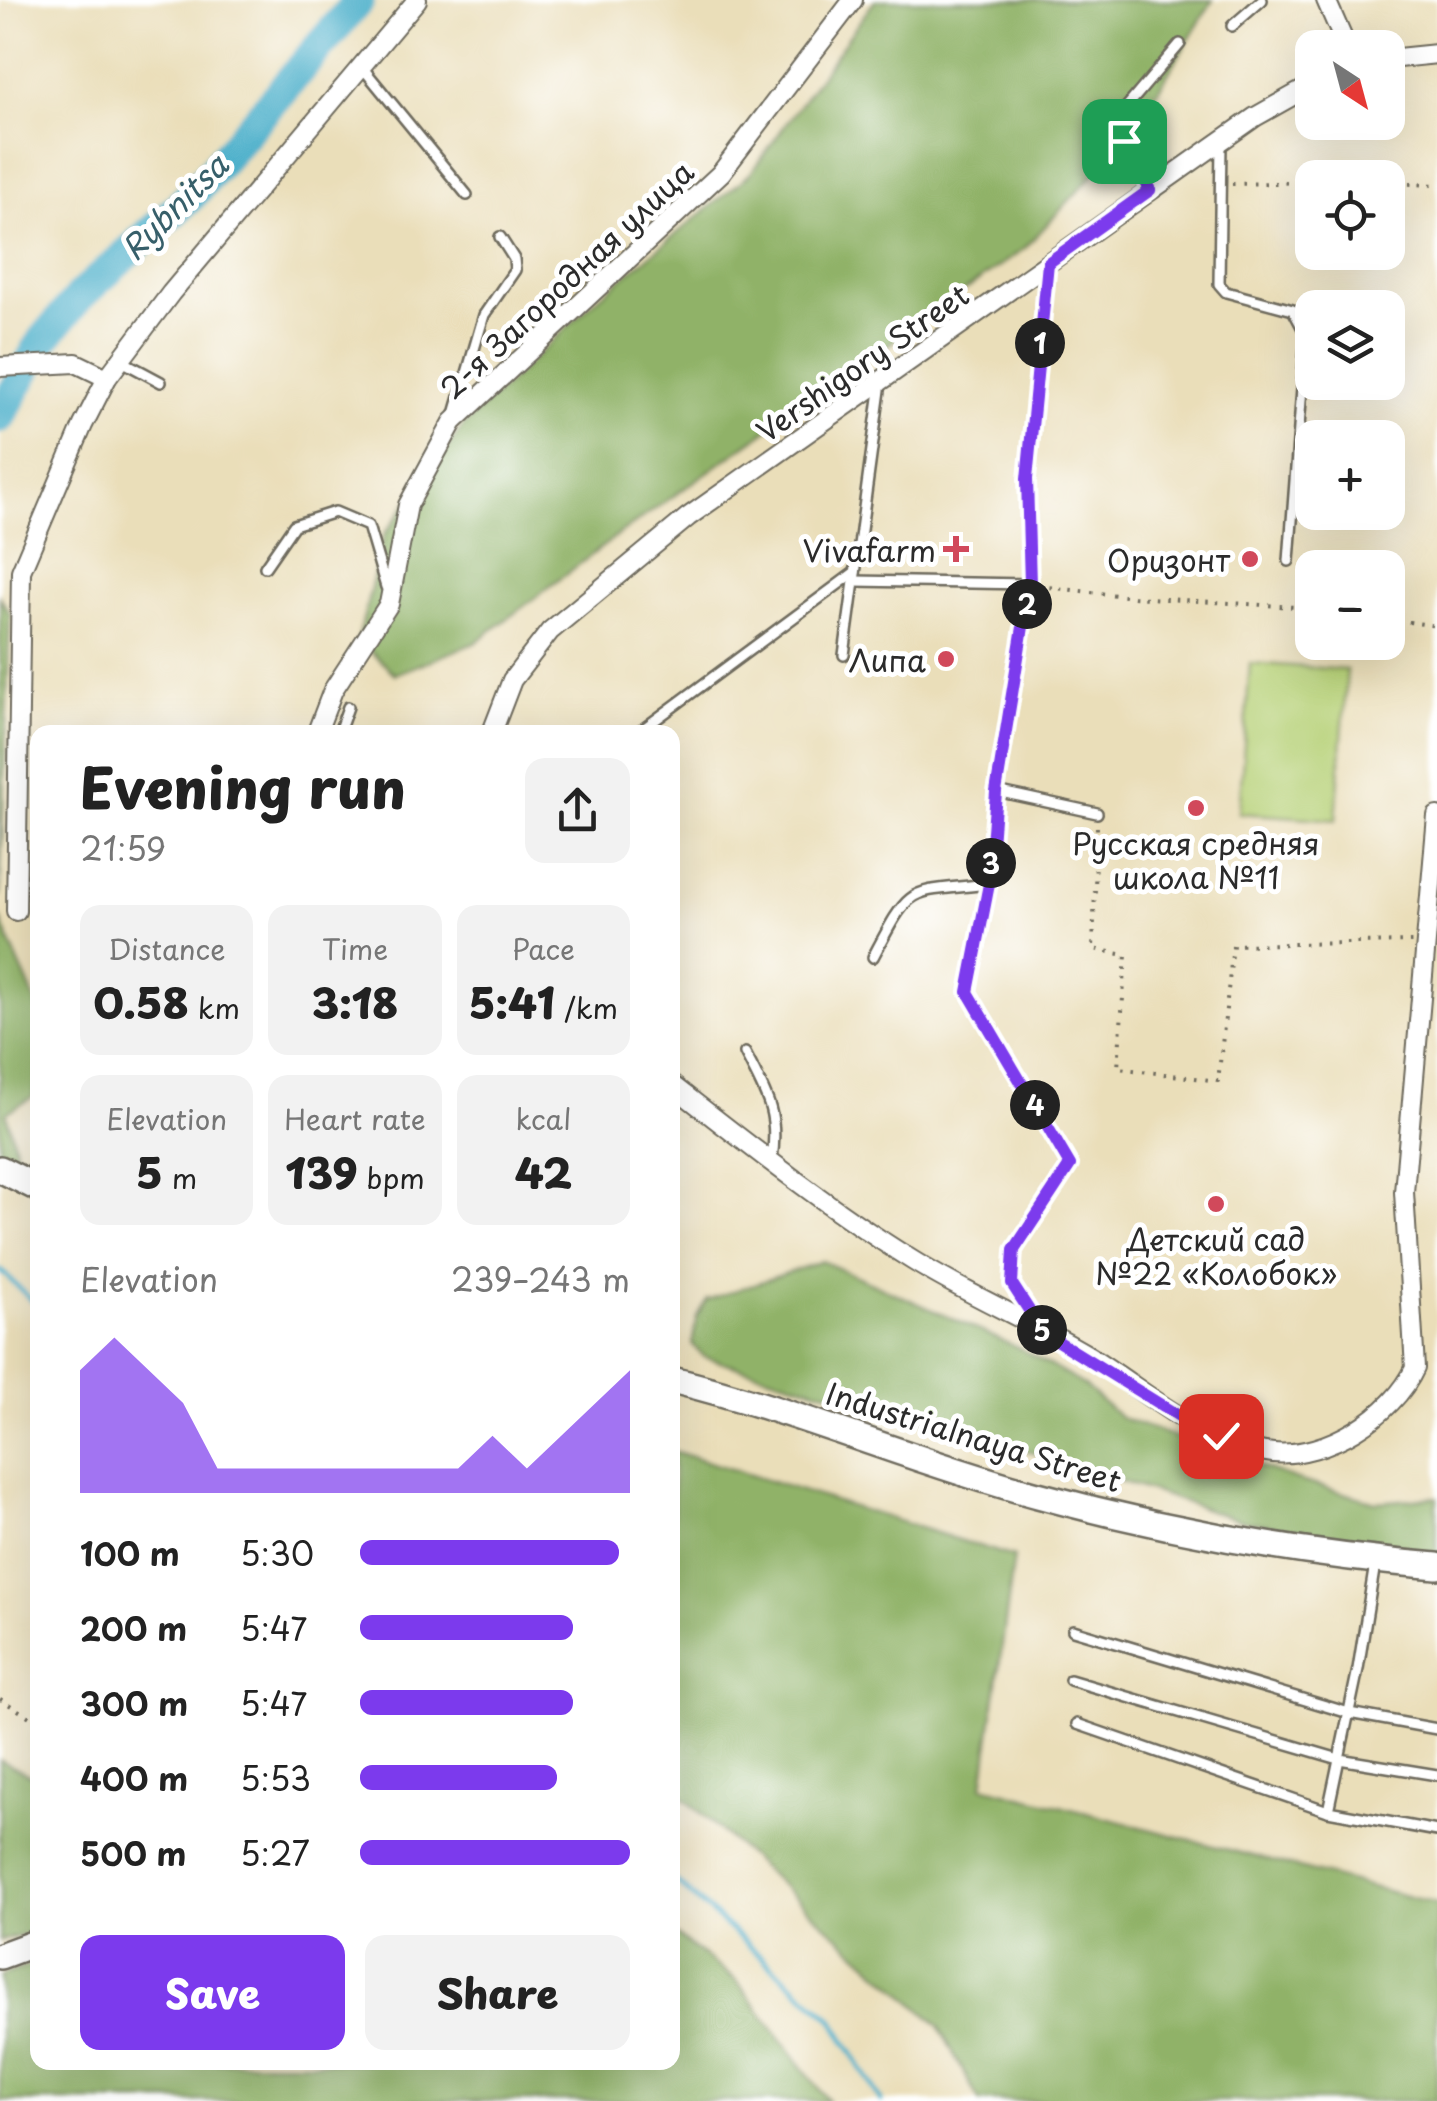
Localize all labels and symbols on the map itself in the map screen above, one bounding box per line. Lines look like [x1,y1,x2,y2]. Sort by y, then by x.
north arrow [1295,30,1405,140]
pin [1082,99,1167,184]
water label: Rybnitsa [110,141,239,270]
street label: 2-я Загородная улица [429,149,703,409]
street label: Vershigory Street [746,272,978,452]
pin: 1 [1015,318,1065,368]
place label: Vivafarm [803,527,936,572]
place label: Оризонт [1107,537,1230,582]
marker: Vivafarm [945,538,967,560]
marker: Оризонт [1239,548,1261,570]
pin: 2 [1002,579,1052,629]
place label: Липа [848,637,926,682]
marker: Липа [935,648,957,670]
marker: Русская средняя школа №11 [1185,797,1207,819]
place label: Русская средняя школа №11 [1072,820,1320,899]
pin: 3 [966,838,1016,888]
pin: 4 [1010,1080,1060,1130]
marker: Детский сад №22 «Колобок» [1205,1193,1227,1215]
place label: Детский сад №22 «Колобок» [1095,1216,1337,1295]
pin: 5 [1017,1305,1067,1355]
street label: Industrialnaya Street [821,1370,1127,1502]
pin [1179,1394,1264,1479]

